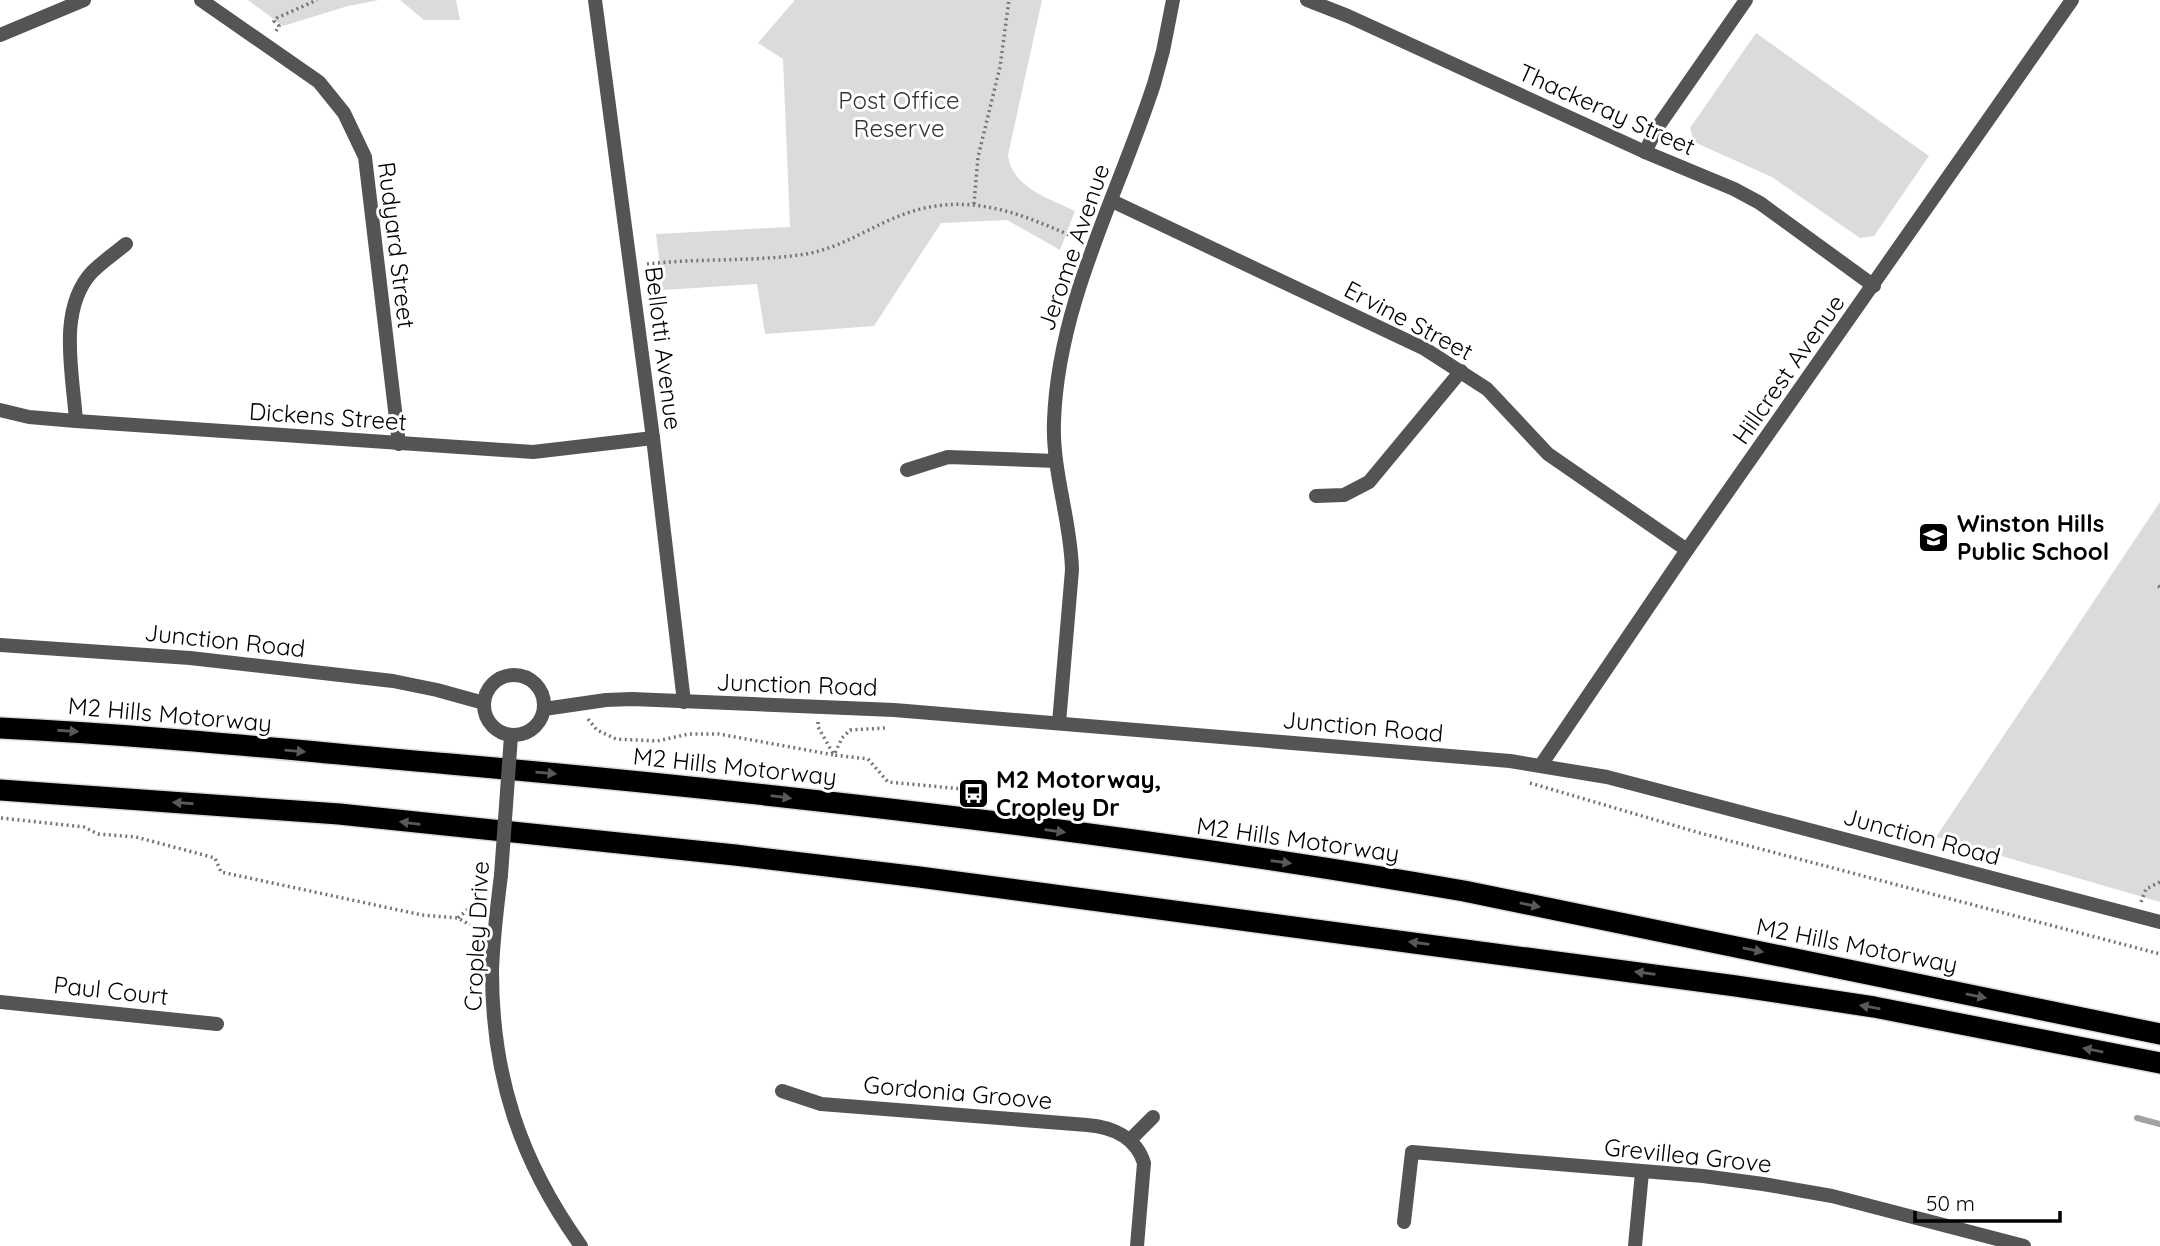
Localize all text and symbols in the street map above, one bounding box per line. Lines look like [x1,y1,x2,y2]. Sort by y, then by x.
street label: Thackeray Street [1514,57,1700,161]
park label: Post Office Reserve [838,85,960,143]
street label: Rudyard Street [372,160,422,330]
street label: Jerome Avenue [1030,160,1116,334]
street label: Bellotti Avenue [639,265,689,431]
street label: Ervine Street [1339,274,1479,366]
street label: Hillcrest Avenue [1725,288,1851,450]
street label: Dickens Street [248,396,408,436]
place label: Winston Hills Public School [1957,508,2109,566]
school or university icon: Winston Hills Public School [1917,520,1951,554]
street label: Junction Road [143,617,307,663]
street label: Junction Road [716,666,878,702]
street label: M2 Hills Motorway [67,690,273,738]
street label: Junction Road [1281,704,1445,748]
one-way arrow [57,726,79,737]
street label: M2 Hills Motorway [632,740,838,792]
one-way arrow [284,746,306,757]
place label: M2 Motorway, Cropley Dr [996,764,1161,822]
one-way arrow [535,768,557,779]
bus stop icon: M2 Motorway, Cropley Dr [956,776,990,810]
one-way arrow [770,792,792,803]
one-way arrow [172,797,194,808]
street label: Junction Road [1840,801,2004,871]
street label: M2 Hills Motorway [1195,810,1401,868]
one-way arrow [399,817,421,828]
one-way arrow [1045,825,1067,836]
one-way arrow [1270,857,1292,868]
street label: Cropley Drive [457,860,495,1012]
one-way arrow [1519,900,1541,911]
street label: M2 Hills Motorway [1754,911,1960,979]
one-way arrow [1408,937,1430,948]
one-way arrow [1742,945,1764,956]
one-way arrow [1634,967,1656,978]
street label: Paul Court [52,969,170,1011]
one-way arrow [1965,990,1987,1001]
one-way arrow [1859,1001,1881,1012]
one-way arrow [2082,1044,2104,1055]
street label: Gordonia Groove [862,1069,1054,1115]
street label: Grevillea Grove [1603,1131,1773,1179]
scale bar [1915,1180,2060,1224]
text: 50 m [1926,1190,1975,1216]

